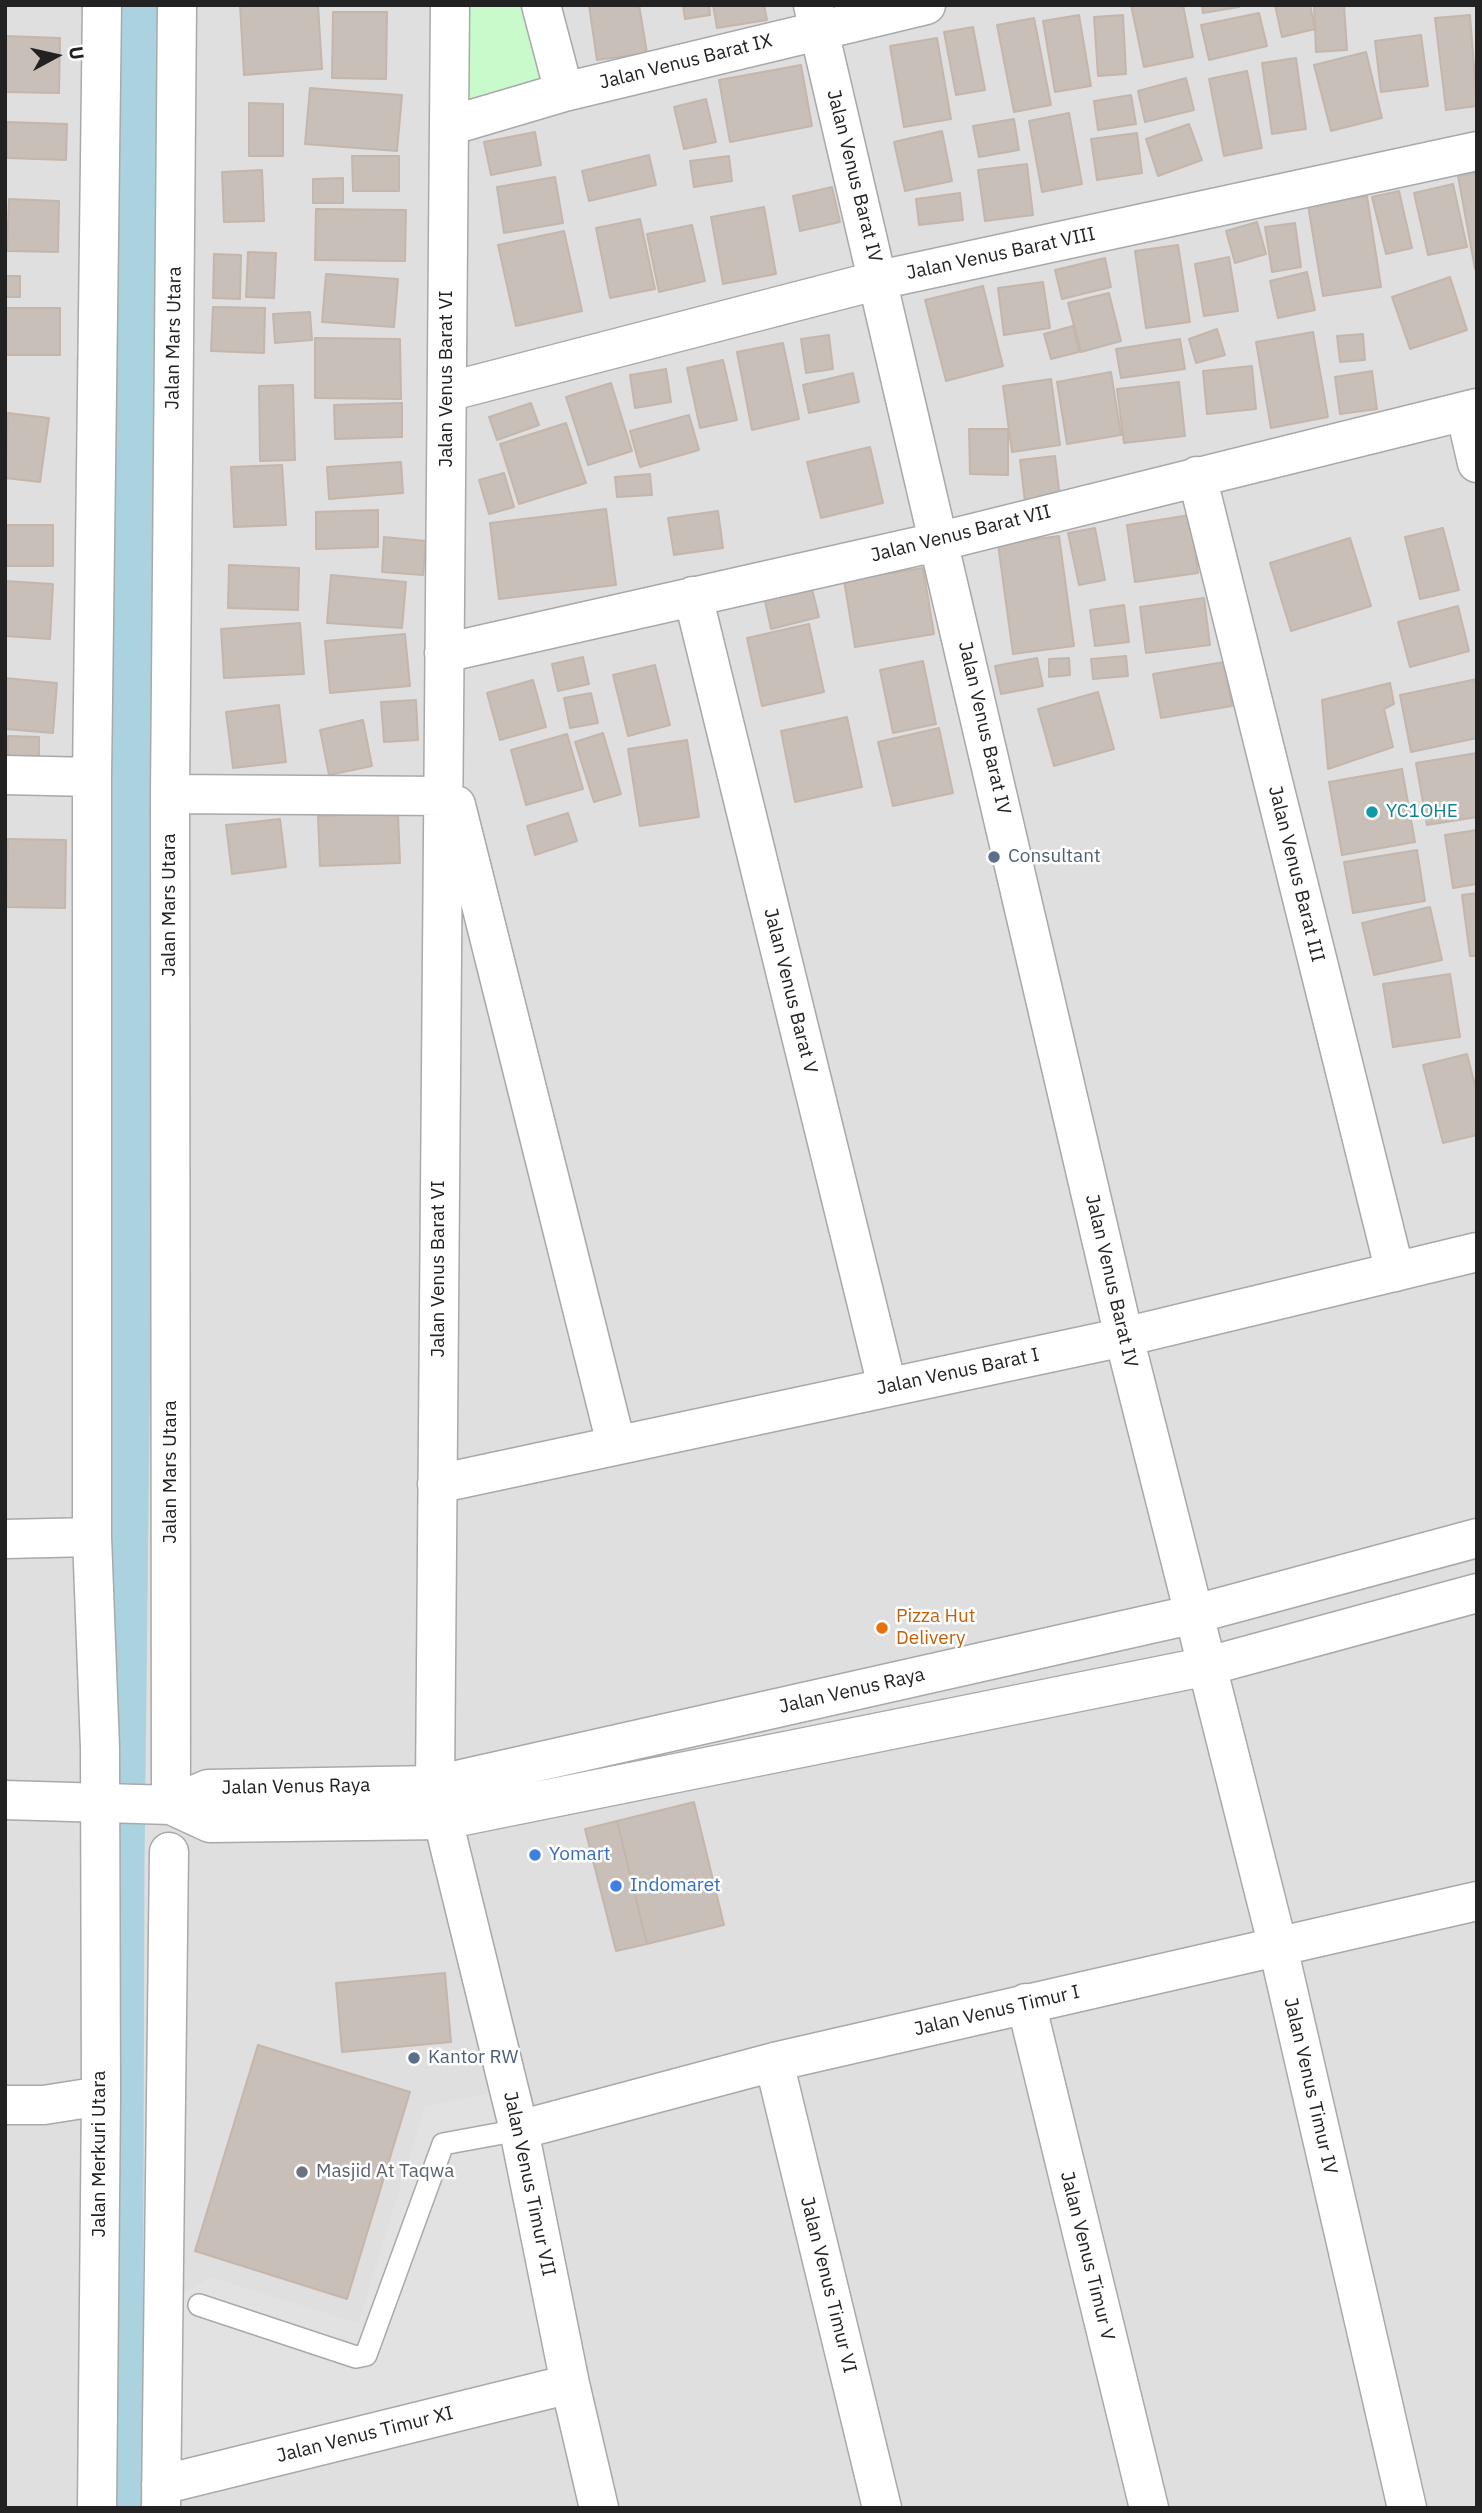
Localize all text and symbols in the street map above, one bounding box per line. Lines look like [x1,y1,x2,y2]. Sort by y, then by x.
north arrow [21,21,91,91]
street label: Jalan Venus Barat IX [597,30,775,94]
text: U [64,45,90,61]
street label: Jalan Venus Barat IV [822,87,886,265]
street label: Jalan Venus Barat VIII [905,223,1097,285]
street label: Jalan Mars Utara [161,266,187,410]
street label: Jalan Venus Barat VI [436,290,458,468]
street label: Jalan Venus Barat VII [869,501,1053,567]
street label: Jalan Venus Barat IV [953,639,1015,817]
street label: Jalan Venus Barat III [1263,784,1329,964]
place label: YC1OHE [1386,801,1458,823]
marker: YC1OHE [1364,804,1380,820]
street label: Jalan Mars Utara [159,833,181,977]
place label: Consultant [1008,846,1101,868]
marker: Consultant [986,849,1002,865]
street label: Jalan Venus Barat V [758,906,822,1076]
street label: Jalan Venus Barat VI [428,1180,450,1358]
street label: Jalan Venus Barat IV [1080,1192,1142,1370]
street label: Jalan Venus Barat I [875,1344,1041,1400]
street label: Jalan Mars Utara [160,1400,182,1544]
place label: Pizza Hut Delivery [896,1606,975,1650]
marker: Pizza Hut Delivery [874,1620,890,1636]
street label: Jalan Venus Raya [777,1663,927,1719]
street label: Jalan Venus Raya [222,1774,370,1800]
place label: Yomart [549,1844,610,1866]
marker: Yomart [527,1847,543,1863]
place label: Indomaret [630,1875,721,1897]
marker: Indomaret [608,1878,624,1894]
street label: Jalan Venus Timur I [912,1981,1082,2041]
street label: Jalan Venus Timur IV [1279,1995,1341,2177]
place label: Kantor RW [428,2047,518,2069]
marker: Kantor RW [406,2050,422,2066]
street label: Jalan Merkuri Utara [89,2071,111,2237]
street label: Jalan Venus Timur VII [498,2089,560,2279]
place label: Masjid At Taqwa [316,2161,454,2183]
marker: Masjid At Taqwa [294,2164,310,2180]
street label: Jalan Venus Timur V [1055,2169,1119,2343]
street label: Jalan Venus Timur VI [795,2195,861,2375]
street label: Jalan Venus Timur XI [274,2402,456,2468]

